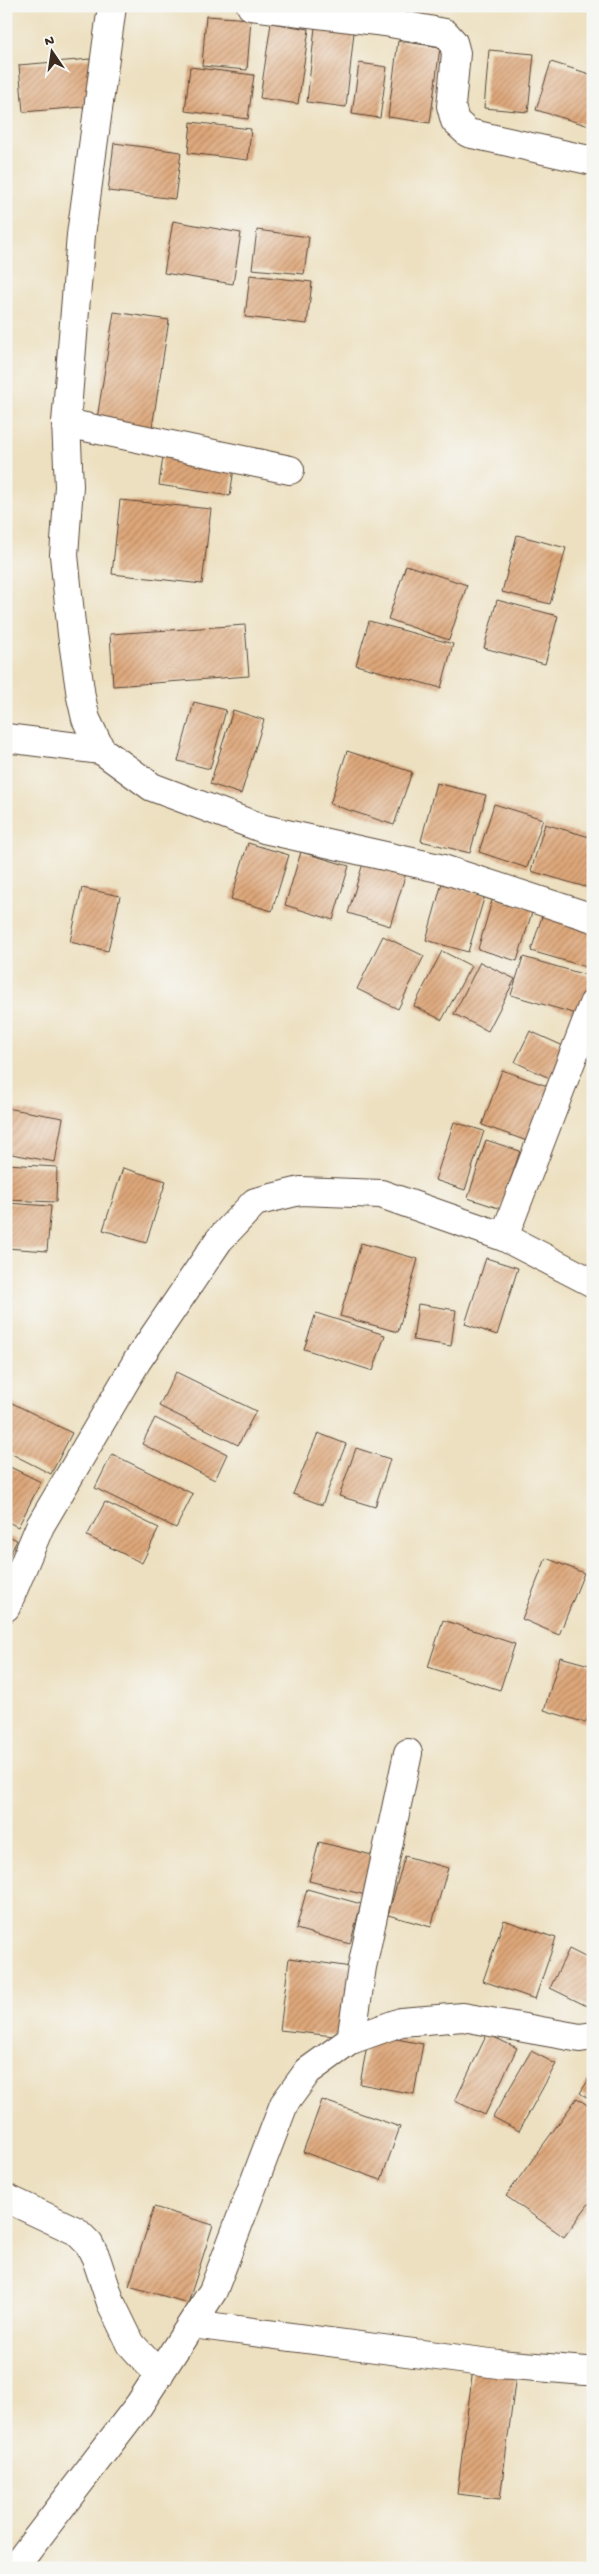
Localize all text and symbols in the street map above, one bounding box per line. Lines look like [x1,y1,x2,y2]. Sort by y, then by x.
north arrow [28,28,78,78]
text: N [43,32,56,51]

